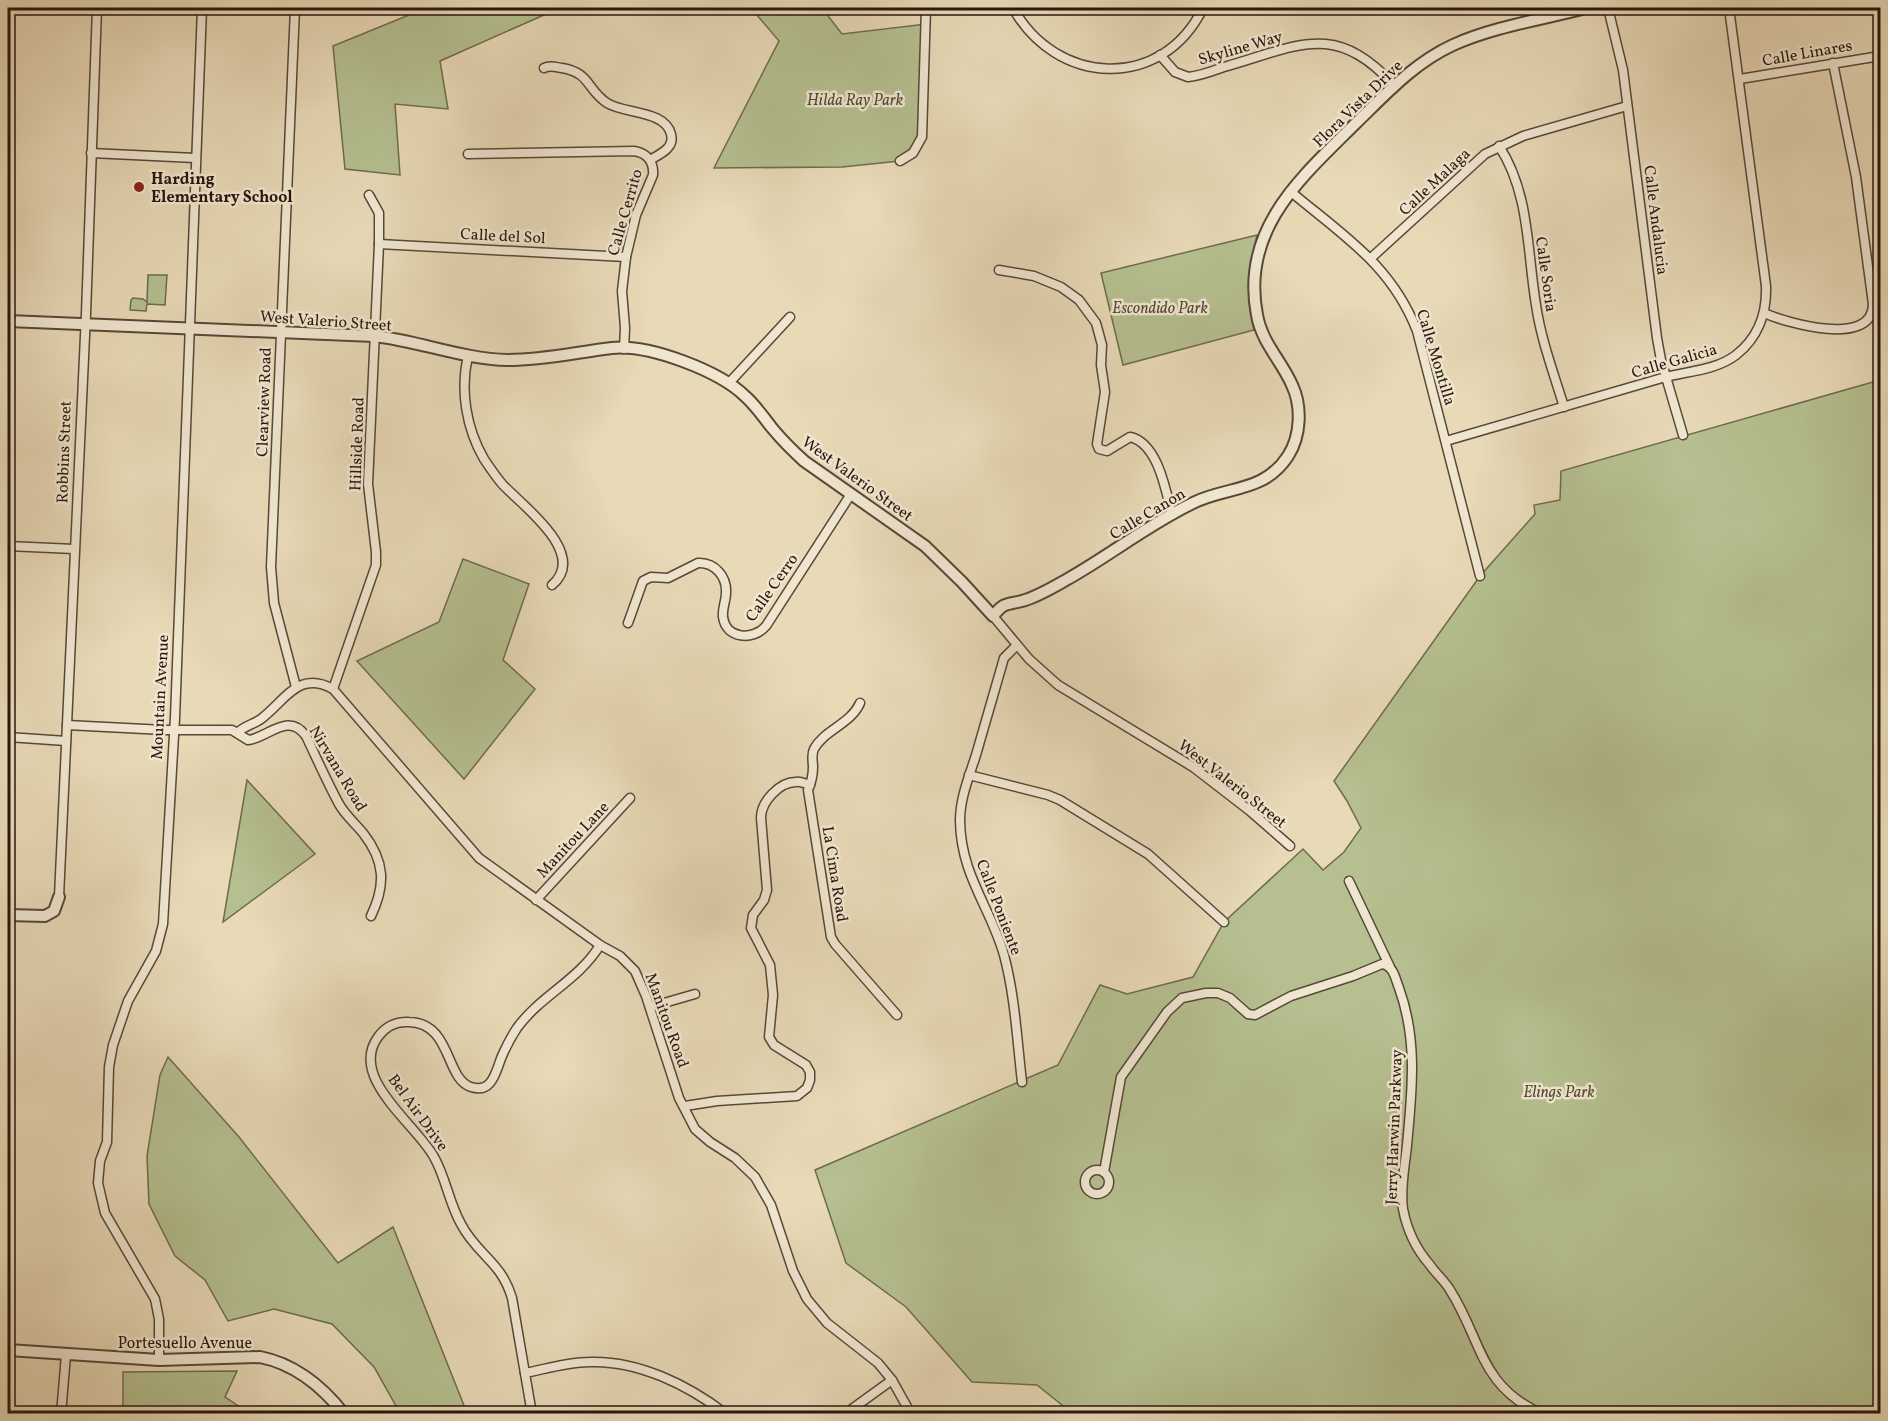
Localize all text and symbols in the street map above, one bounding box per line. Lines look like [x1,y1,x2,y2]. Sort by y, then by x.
street label: Skyline Way [1196,26,1286,71]
street label: Calle Linares [1761,35,1854,73]
street label: Flora Vista Drive [1309,56,1408,153]
park label: Hilda Ray Park [807,90,904,112]
street label: Calle Malaga [1395,144,1476,221]
street label: Calle Andalucia [1637,164,1673,276]
street label: Calle Cerrito [603,167,649,258]
place label: Harding Elementary School [151,169,293,209]
marker: Harding Elementary School [132,180,146,194]
street label: Calle del Sol [460,224,546,250]
street label: Calle Soria [1529,235,1561,313]
park label: Escondido Park [1112,298,1209,320]
street label: West Valerio Street [259,306,393,338]
street label: Calle Montilla [1410,307,1460,408]
street label: Calle Galicia [1629,339,1720,385]
street label: Clearview Road [252,347,278,457]
street label: Hillside Road [345,397,371,491]
street label: Robbins Street [52,400,78,504]
street label: West Valerio Street [797,432,917,528]
street label: Calle Canon [1106,483,1190,546]
street label: Calle Cerro [741,550,804,627]
street label: Mountain Avenue [147,634,175,760]
street label: Nirvana Road [303,722,372,816]
street label: West Valerio Street [1173,735,1291,834]
street label: Manitou Lane [532,797,615,884]
street label: La Cima Road [816,825,852,924]
street label: Calle Poniente [970,857,1026,959]
street label: Manitou Road [639,970,693,1071]
street label: Jerry Harwin Parkway [1381,1049,1409,1205]
street label: Bel Air Drive [382,1070,453,1156]
park label: Elings Park [1523,1082,1595,1104]
street label: Portesuello Avenue [118,1333,252,1355]

